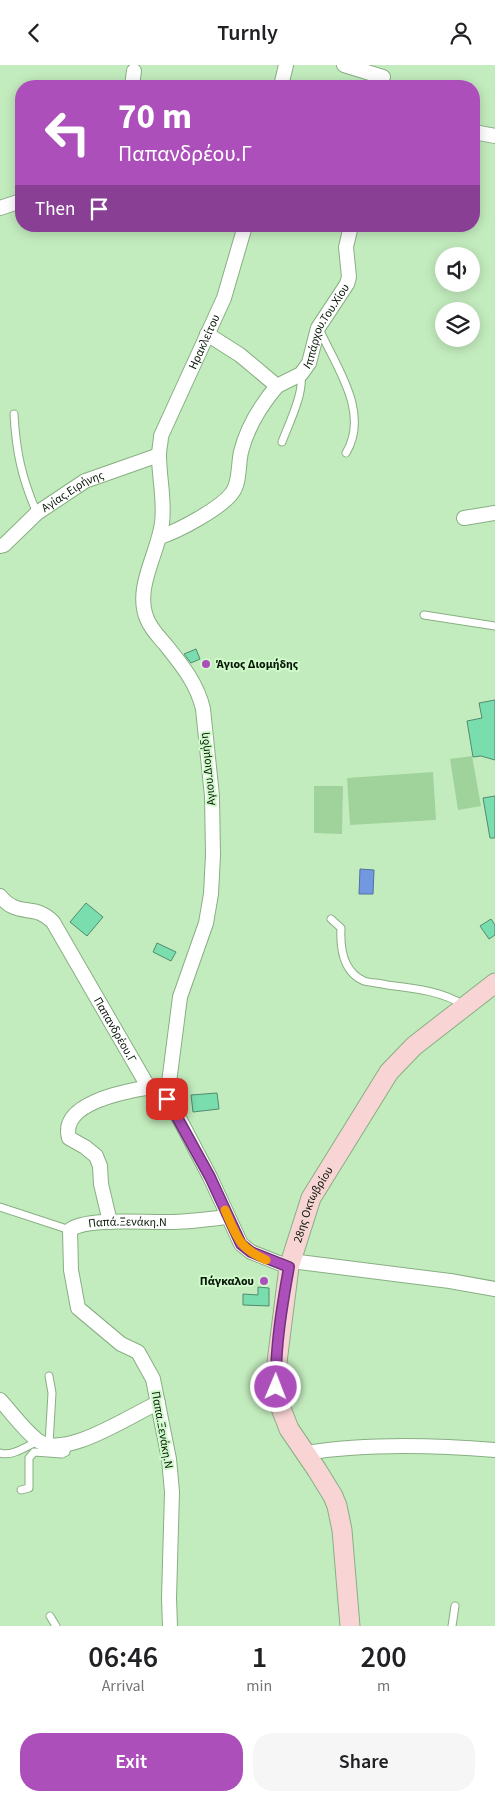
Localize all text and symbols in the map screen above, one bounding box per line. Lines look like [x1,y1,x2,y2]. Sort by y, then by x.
text: Turnly [217,17,278,49]
icon: back [20,19,48,47]
icon: person [447,19,475,47]
text: 70 m [118,92,192,142]
icon: left [35,100,100,165]
text: Παπανδρέου.Γ [118,138,252,170]
icon: arrive [85,195,113,223]
text: Then [35,196,75,223]
map controls [435,247,480,347]
button: sound [435,247,480,292]
street label: Ιππάρχου.Του.Χίου [299,280,353,372]
button: layers [435,302,480,347]
street label: Ηρακλείτου [184,312,224,372]
street label: Αγίας.Ειρήνης [38,467,106,516]
place label: Άγιος Διομήδης [216,656,299,673]
marker: Άγιος Διομήδης [200,658,212,670]
street label: Αγιου.Διομήδη [196,732,220,806]
street label: Παπανδρέου.Γ [90,994,141,1066]
pin [146,1078,188,1120]
icon: arrive [153,1085,181,1113]
street label: 28ης Οκτωβρίου [289,1163,337,1245]
street label: Παπά.Ξενάκη.Ν [87,1213,167,1232]
place label: Πάγκαλου [200,1273,254,1290]
marker: Πάγκαλου [258,1275,270,1287]
position arrow [249,1360,301,1412]
street label: Παπα.Ξενάκη.Ν [147,1390,177,1470]
text: 06:46 [88,1636,158,1679]
text: 1 [252,1636,267,1679]
text: 200 [361,1636,407,1679]
text: Arrival [102,1675,145,1697]
text: min [246,1675,272,1697]
text: m [377,1675,390,1697]
button: Exit [20,1733,243,1791]
button: Share [253,1733,475,1791]

